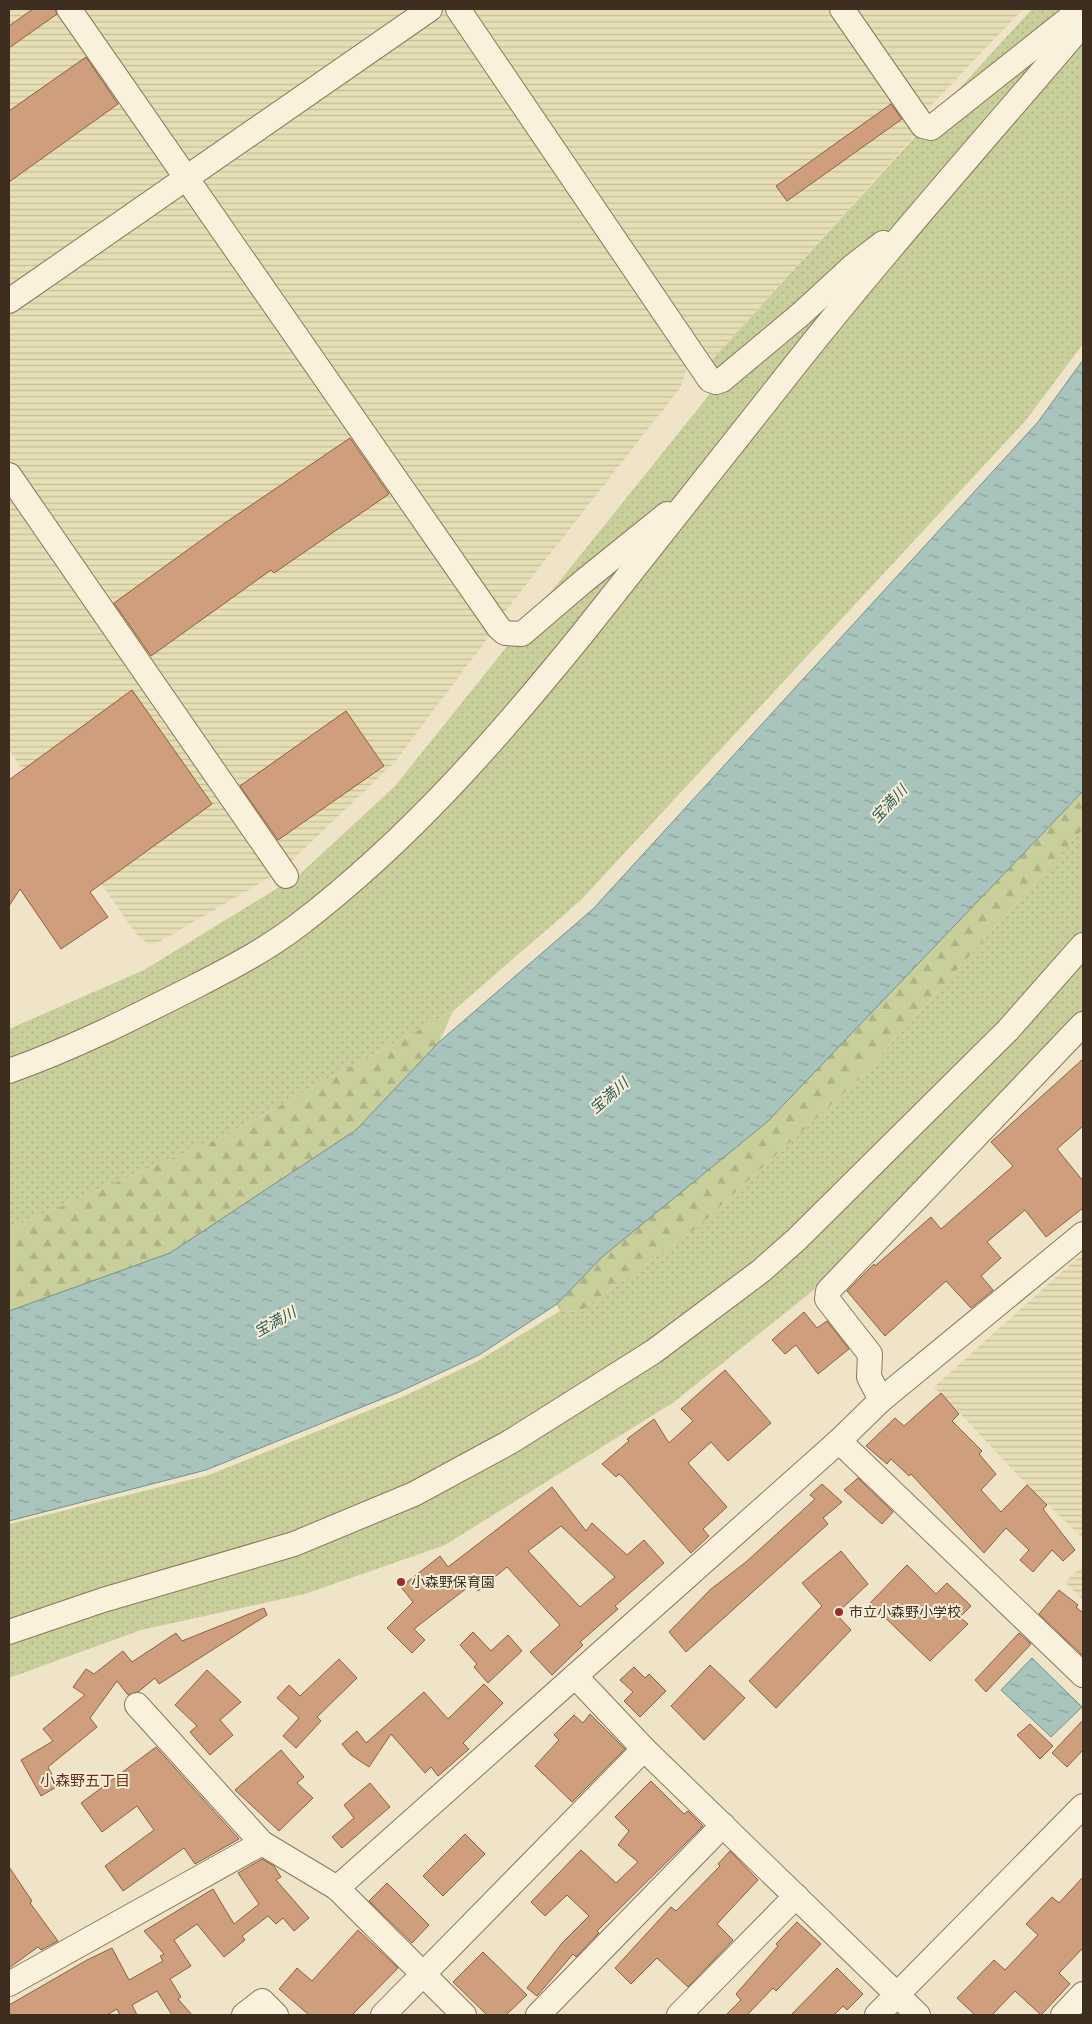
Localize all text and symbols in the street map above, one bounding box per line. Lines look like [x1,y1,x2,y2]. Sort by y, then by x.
water label: 宝満川 [866,779,912,827]
water label: 宝満川 [585,1072,633,1118]
water label: 宝満川 [250,1301,301,1341]
place label: 小森野保育園 [411,1573,495,1591]
marker: 小森野保育園 [395,1576,407,1588]
place label: 市立小森野小学校 [849,1603,961,1621]
marker: 市立小森野小学校 [833,1606,845,1618]
district label: 小森野五丁目 [40,1771,130,1790]

